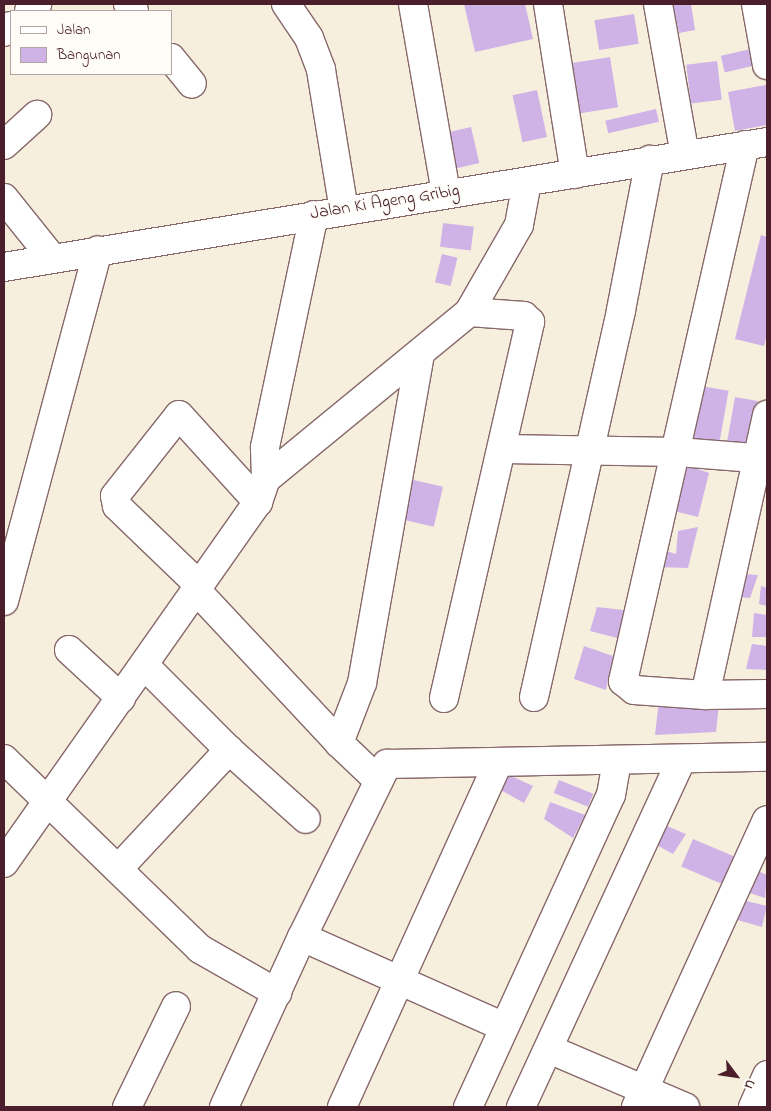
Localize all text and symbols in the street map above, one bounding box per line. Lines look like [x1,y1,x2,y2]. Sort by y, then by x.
legend [10,10,172,75]
text: Jalan [57,19,90,41]
text: Bangunan [57,44,121,66]
street label: Jalan Ki Ageng Gribig [309,181,461,225]
north arrow [711,1051,761,1101]
text: U [738,1075,761,1093]

